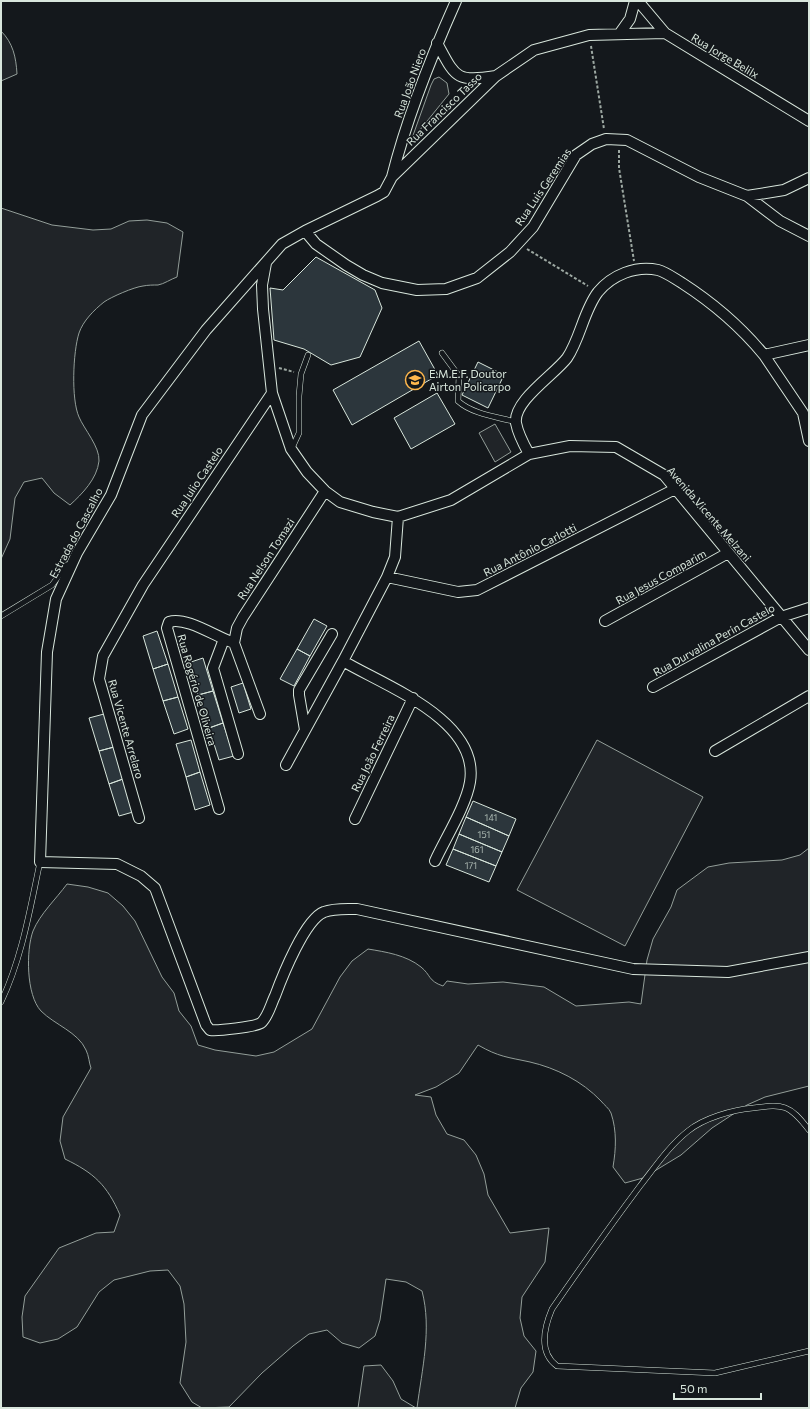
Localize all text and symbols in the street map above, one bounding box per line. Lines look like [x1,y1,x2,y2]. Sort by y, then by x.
street label: Rua Jorge Belilx [689,30,761,82]
street label: Rua João Niero [391,46,429,120]
street label: Rua Francisco Tasso [403,69,484,148]
street label: Rua Luis Geremias [512,145,573,228]
place label: E.M.E.F. Doutor Airton Policarpo [429,367,511,393]
school or university icon: E.M.E.F. Doutor Airton Policarpo [404,369,426,391]
street label: Rua Julio Castelo [168,443,226,520]
street label: Avenida Vicente Melzani [665,464,754,564]
street label: Estrada do Cascalho [46,485,105,580]
street label: Rua Nelson Tomazi [234,515,297,602]
street label: Rua Antônio Carlotti [481,520,579,579]
street label: Rua Jesus Comparim [613,546,709,608]
street label: Rua Durvalina Perin Castelo [651,600,777,678]
street label: Rua Rogério de Oliveira [175,633,220,747]
street label: Rua Vicente Arrelaro [106,678,147,781]
street label: Rua João Ferreira [348,712,398,794]
house number: 141 [485,812,497,823]
house number: 151 [478,829,490,840]
house number: 161 [470,844,484,855]
house number: 171 [465,860,477,871]
scale bar [674,1375,761,1401]
text: 50 m [680,1381,708,1395]

